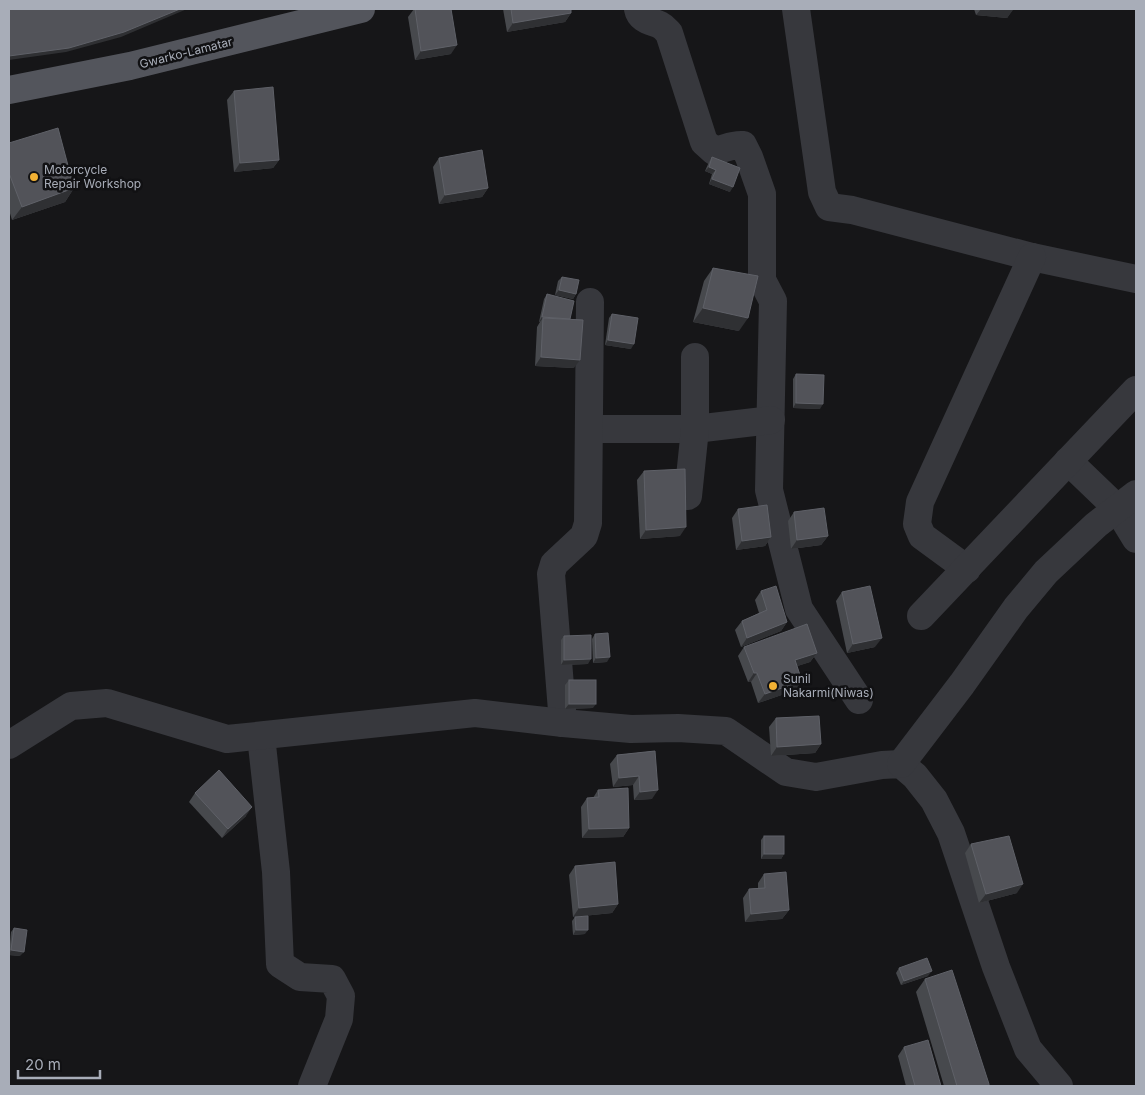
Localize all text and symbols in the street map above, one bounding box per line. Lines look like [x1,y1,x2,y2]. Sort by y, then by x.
street label: Gwarko-Lamatar [138,34,234,71]
place label: Motorcycle Repair Workshop [44,162,141,191]
marker: Motorcycle Repair Workshop [28,171,40,183]
place label: Sunil Nakarmi(Niwas) [783,671,874,700]
marker: Sunil Nakarmi(Niwas) [767,680,779,692]
scale bar [18,1048,100,1080]
text: 20 m [25,1055,61,1074]

